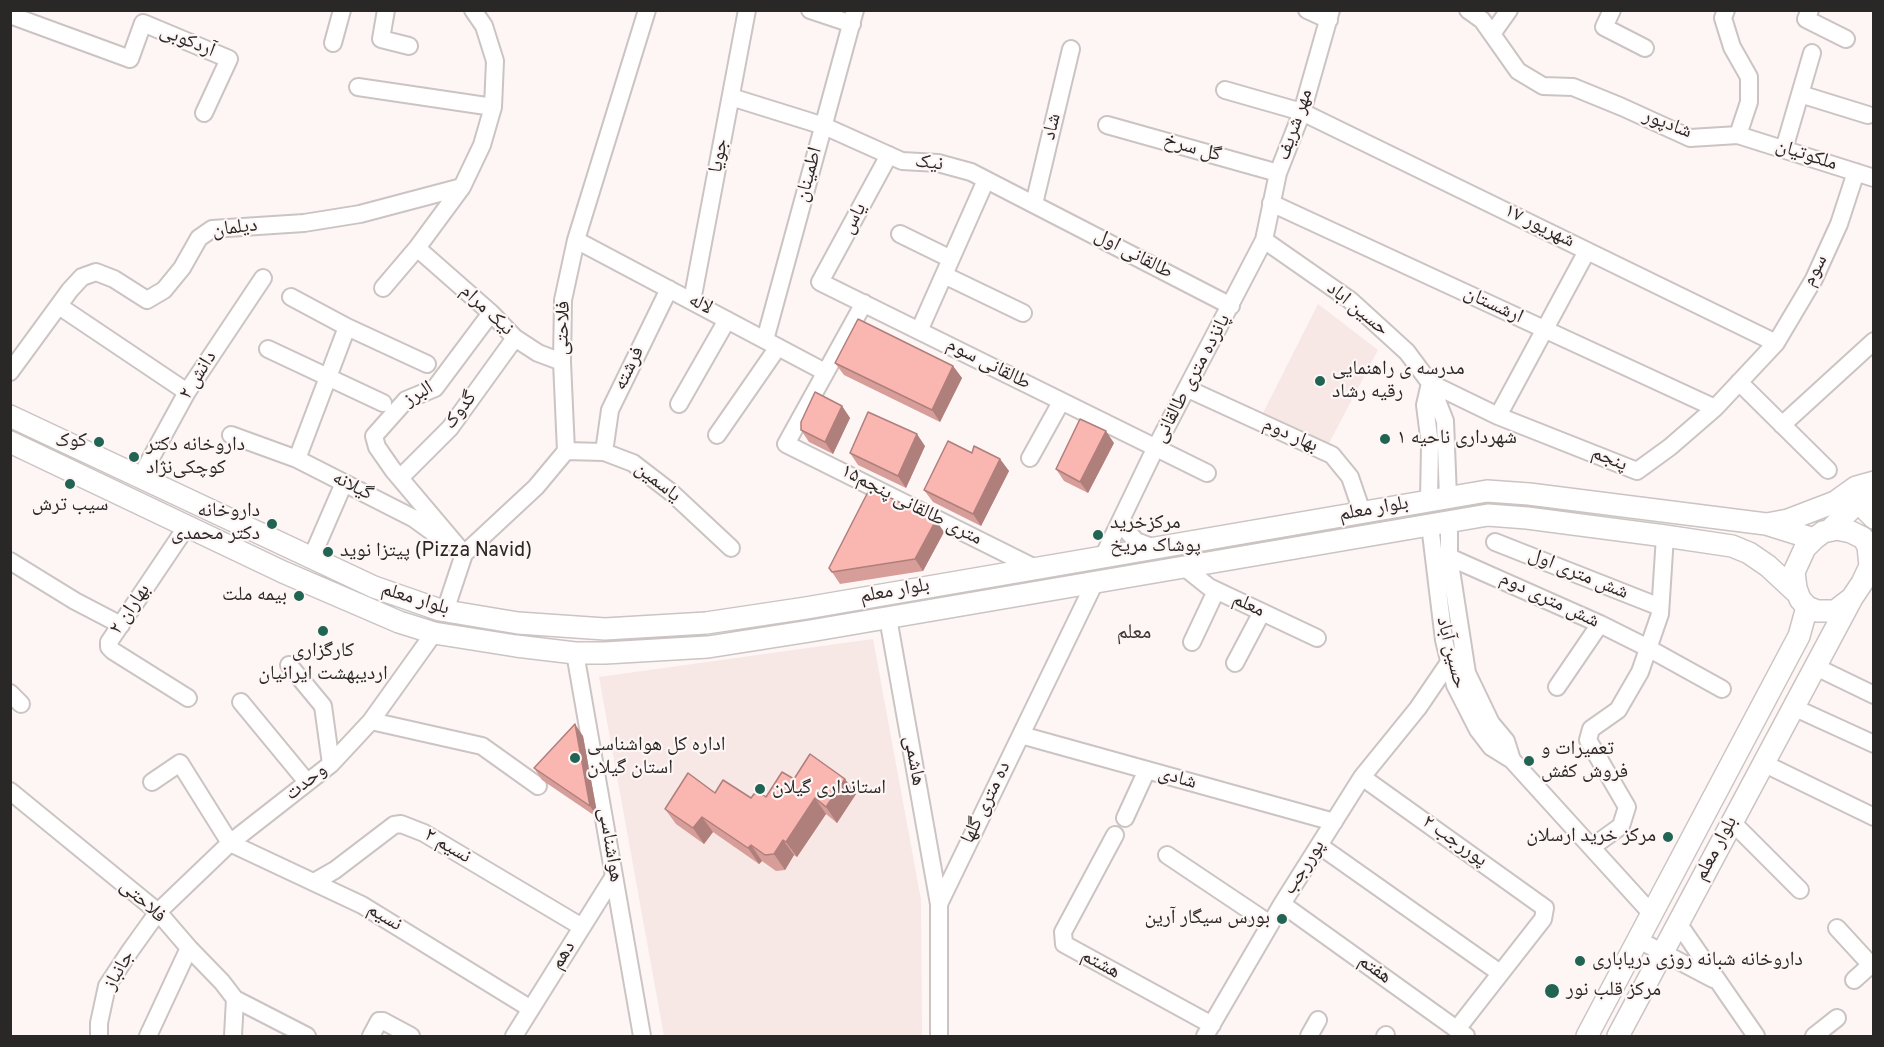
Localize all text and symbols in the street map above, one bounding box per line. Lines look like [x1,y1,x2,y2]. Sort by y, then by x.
street label: آردکوبی [156,20,218,64]
street label: مهر شریف [1273,86,1319,164]
street label: شادپور [1639,105,1695,145]
street label: شاد [1038,111,1068,143]
street label: گل سرخ [1160,129,1224,169]
street label: ملکوتیان [1772,135,1840,177]
street label: جویا [705,137,735,175]
street label: اطمینان [791,145,829,205]
street label: نیک [914,150,944,178]
street label: یاس [837,199,873,239]
street label: ۱۷ شهریور [1500,200,1578,254]
street label: دیلمان [211,214,259,244]
street label: طالقانی اول [1090,224,1176,286]
street label: سوم [1798,251,1834,291]
street label: حسین اباد [1321,278,1393,342]
street label: نیک مرام [454,280,518,342]
street label: ارشستان [1459,282,1527,330]
street label: لاله [684,289,716,321]
street label: فلاحتی [551,300,577,356]
street label: پانزده متری طالقانی [1149,310,1237,448]
street label: طالقانی سوم [942,334,1034,396]
street label: فرشته [609,343,651,395]
street label: دانش ۲ [175,347,223,405]
place label: مدرسه ی راهنمایی رقیه رشاد [1332,358,1465,405]
marker: مدرسه ی راهنمایی رقیه رشاد [1313,374,1327,388]
street label: البرز [400,377,438,413]
street label: گدوک [439,387,483,435]
street label: بهار دوم [1259,413,1321,459]
place label: شهرداری ناحیه ۱ [1397,427,1517,451]
place label: کوک [55,430,87,454]
marker: شهرداری ناحیه ۱ [1378,432,1392,446]
place label: داروخانه دکتر کوچکی‌نژاد [146,434,245,481]
marker: کوک [92,435,106,449]
street label: پنجم [1588,442,1630,478]
marker: داروخانه دکتر کوچکی‌نژاد [127,450,141,464]
street label: یاسمین [629,457,685,509]
street label: ۱۵متری طالقانی پنجم [836,460,986,552]
street label: گیلانه [328,467,376,507]
marker: سیب ترش [63,477,77,491]
street label: بلوار معلم [1338,492,1410,528]
place label: سیب ترش [32,494,108,518]
place label: داروخانه دکتر محمدی [171,500,260,547]
place label: مرکزخرید پوشاک مریخ [1110,512,1201,559]
marker: داروخانه دکتر محمدی [265,517,279,531]
marker: مرکزخرید پوشاک مریخ [1091,528,1105,542]
place label: پیتزا نوید (Pizza Navid) [340,540,532,564]
street label: شش متری اول [1525,544,1631,606]
marker: پیتزا نوید (Pizza Navid) [321,545,335,559]
street label: شش متری دوم [1495,567,1603,635]
street label: بلوار معلم [859,574,931,610]
street label: بلوار معلم [378,578,452,622]
street label: بهاران ۲ [105,580,157,640]
place label: بیمه ملت [222,584,287,608]
street label: معلم [1228,588,1268,624]
marker: بیمه ملت [292,589,306,603]
street label: حسین آباد [1430,615,1470,691]
district label: معلم [1117,621,1151,647]
marker: کارگزاری اردیبهشت ایرانیان [316,624,330,638]
place label: کارگزاری اردیبهشت ایرانیان [258,640,388,687]
place label: اداره کل هواشناسی استان گیلان [587,734,725,781]
street label: هاشمی [897,734,929,788]
place label: تعمیرات و فروش کفش [1541,738,1628,785]
marker: اداره کل هواشناسی استان گیلان [568,751,582,765]
marker: تعمیرات و فروش کفش [1522,754,1536,768]
street label: ده متری گلها [957,758,1017,848]
street label: وحدت [281,759,333,807]
street label: شادی [1155,762,1199,796]
place label: استانداری گیلان [772,777,886,801]
marker: استانداری گیلان [753,782,767,796]
street label: هواشناسی [591,806,627,884]
street label: پوررجب ۲ [1417,811,1491,873]
street label: بلوار معلم [1690,813,1744,885]
street label: نسیم ٢ [419,824,475,870]
place label: مرکز خرید ارسلان [1526,825,1656,849]
marker: مرکز خرید ارسلان [1661,830,1675,844]
street label: پوررجب [1278,836,1332,900]
street label: فلاحتی [114,875,170,929]
street label: نسیم [362,898,406,938]
place label: بورس سیگار آرین [1144,907,1270,931]
marker: بورس سیگار آرین [1275,912,1289,926]
street label: دهم [546,937,582,975]
street label: هشتم [1076,945,1124,985]
street label: جانباز [99,947,141,995]
place label: داروخانه شبانه روزی دریاباری [1592,949,1803,973]
street label: هفتم [1353,950,1395,990]
marker: داروخانه شبانه روزی دریاباری [1573,954,1587,968]
place label: مرکز قلب نور [1566,979,1661,1003]
marker: مرکز قلب نور [1543,982,1561,1000]

